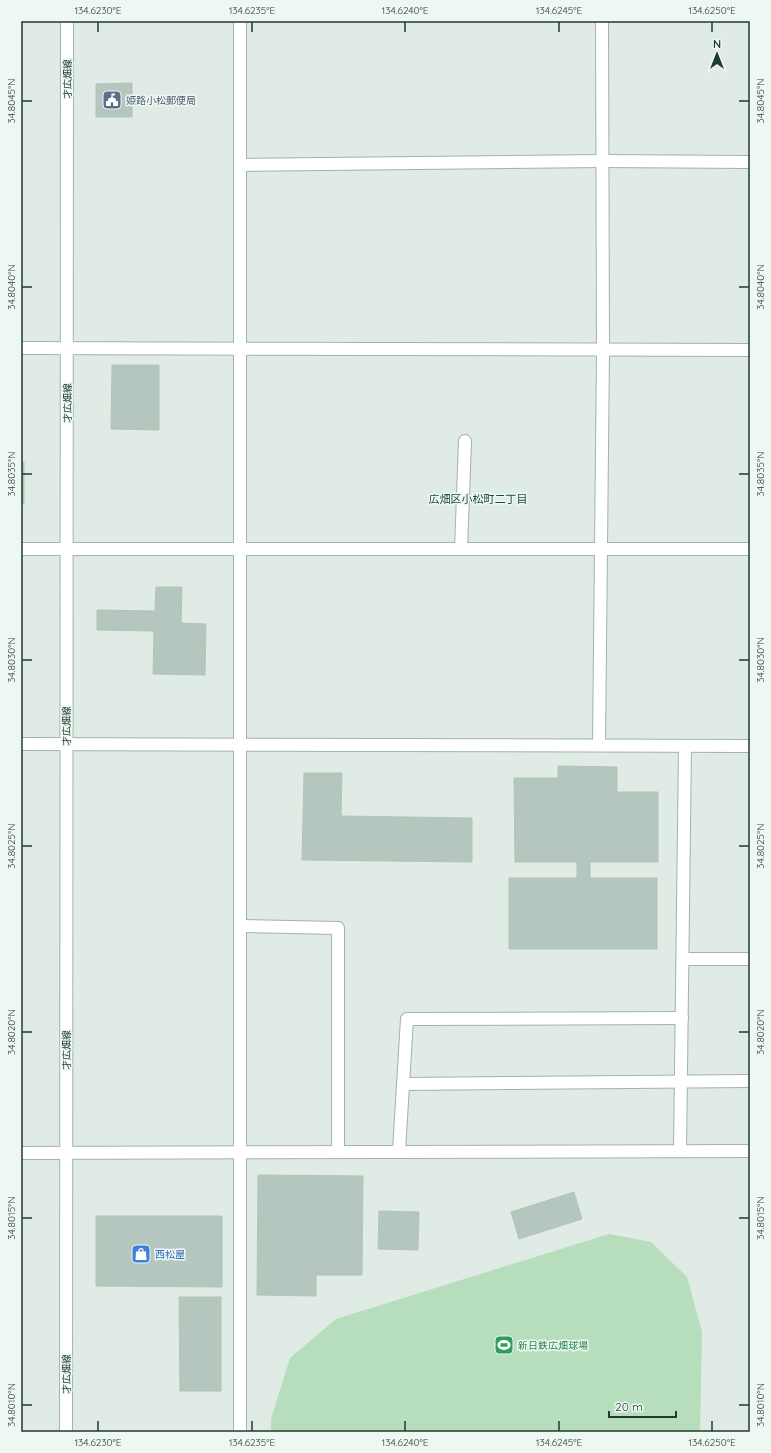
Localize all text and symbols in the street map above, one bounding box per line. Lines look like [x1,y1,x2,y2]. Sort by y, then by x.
text: 134.6230°E [74,4,122,17]
text: 134.6235°E [229,4,276,17]
text: 134.6240°E [381,4,429,17]
text: 134.6245°E [536,4,583,17]
text: 134.6250°E [688,4,736,17]
north arrow [697,34,737,74]
text: N [713,37,721,51]
street label: 才広畑線 [61,59,74,99]
text: 34.8045°N [5,78,18,124]
text: 34.8045°N [754,78,767,124]
public building icon: 姫路小松郵便局 [101,89,123,111]
place label: 姫路小松郵便局 [126,94,196,107]
text: 34.8040°N [5,264,18,310]
text: 34.8040°N [754,264,767,310]
street label: 才広畑線 [61,383,74,423]
text: 34.8035°N [5,452,18,496]
text: 34.8035°N [754,452,767,496]
district label: 広畑区小松町二丁目 [429,492,528,506]
text: 34.8030°N [5,637,18,683]
text: 34.8030°N [754,637,767,683]
street label: 才広畑線 [60,706,73,746]
text: 34.8025°N [5,823,18,869]
text: 34.8025°N [754,823,767,869]
text: 34.8020°N [5,1009,18,1055]
text: 34.8020°N [754,1009,767,1055]
street label: 才広畑線 [60,1030,73,1070]
text: 34.8015°N [5,1196,18,1240]
text: 34.8015°N [754,1196,767,1240]
shop icon: 西松屋 [130,1243,152,1265]
place label: 西松屋 [155,1248,185,1261]
sports icon: 新日鉄広畑球場 [493,1334,515,1356]
place label: 新日鉄広畑球場 [518,1339,588,1352]
street label: 才広畑線 [60,1354,73,1394]
text: 34.8010°N [5,1383,18,1427]
text: 34.8010°N [754,1383,767,1427]
scale bar [609,1393,676,1419]
text: 20 m [615,1399,643,1414]
text: 134.6230°E [74,1436,122,1449]
text: 134.6235°E [229,1436,276,1449]
text: 134.6240°E [381,1436,429,1449]
text: 134.6245°E [536,1436,583,1449]
text: 134.6250°E [688,1436,736,1449]

